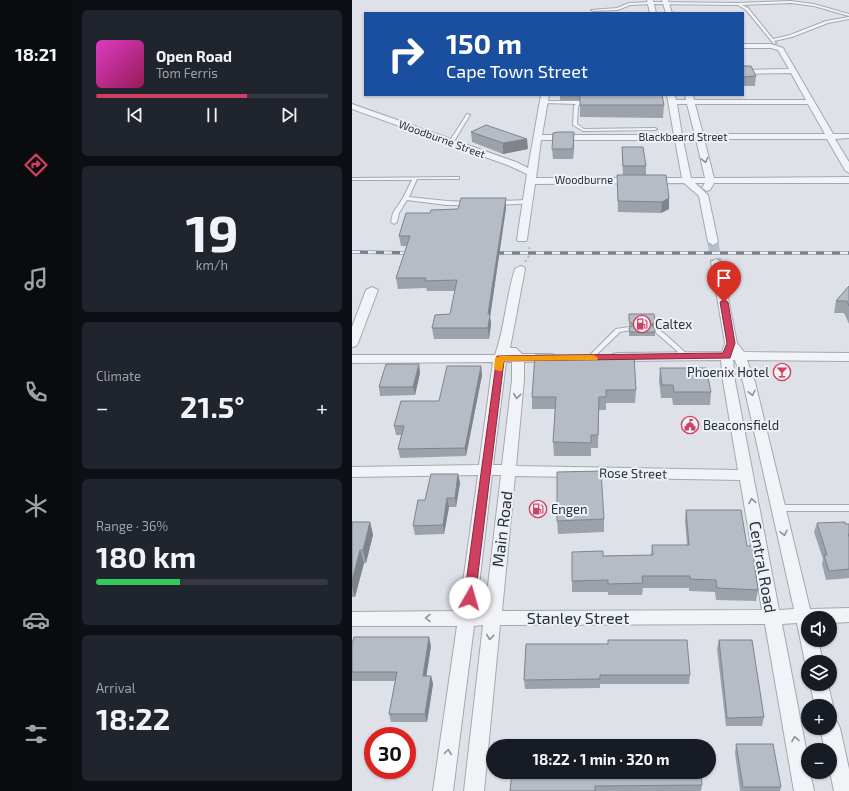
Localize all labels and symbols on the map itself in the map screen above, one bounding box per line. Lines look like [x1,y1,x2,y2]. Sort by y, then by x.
street label: Woodburne Street [397,117,487,160]
street label: Blackbeard Street [639,130,727,143]
one-way arrow [700,156,709,163]
street label: Woodburne [555,173,613,186]
pin [707,261,741,302]
fuel station icon: Caltex [632,314,652,334]
place label: Caltex [655,316,692,332]
bar icon: Phoenix Hotel [772,362,792,382]
place label: Phoenix Hotel [687,364,769,380]
one-way arrow [747,390,755,396]
one-way arrow [513,393,522,399]
public building icon: Beaconsfield [680,415,700,435]
place label: Beaconsfield [703,417,779,433]
street label: Rose Street [599,464,667,482]
street label: Main Road [487,490,516,568]
one-way arrow [748,498,756,504]
fuel station icon: Engen [528,499,548,519]
place label: Engen [551,501,588,517]
street label: Central Road [746,519,781,614]
one-way arrow [780,530,788,536]
position arrow [449,577,491,619]
street label: Stanley Street [527,608,629,627]
one-way arrow [425,614,431,622]
one-way arrow [486,634,495,640]
speed limit sign: 30 [364,727,416,779]
one-way arrow [791,736,800,742]
one-way arrow [443,749,452,755]

